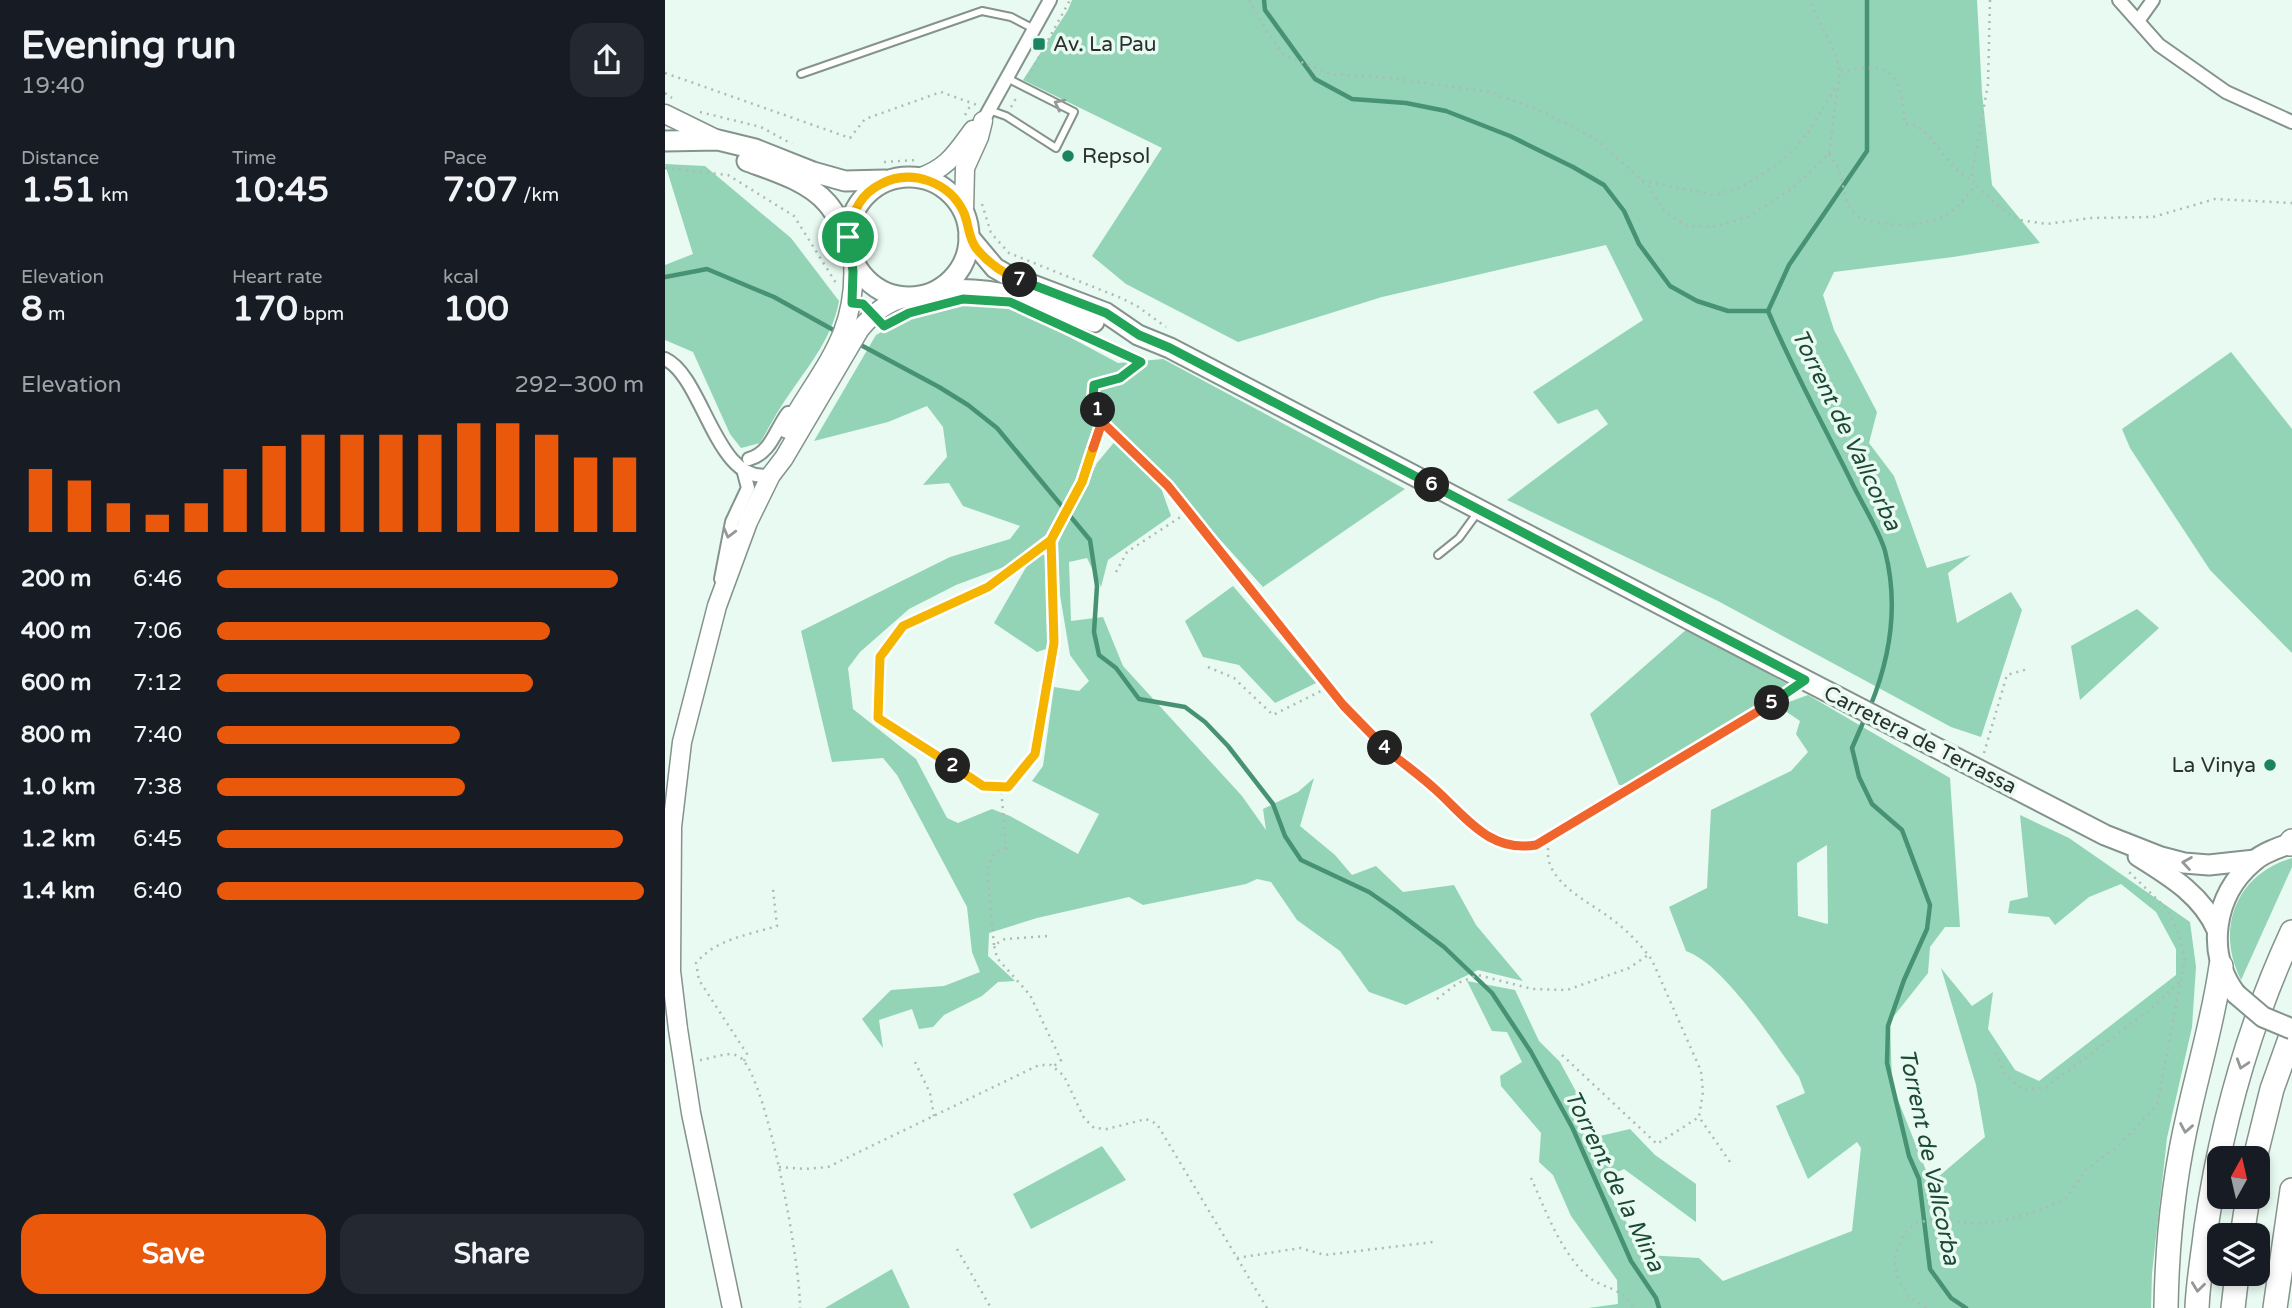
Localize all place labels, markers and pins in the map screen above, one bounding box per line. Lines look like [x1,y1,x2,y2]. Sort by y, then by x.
place label: Av. La Pau [1053,32,1157,57]
marker: Av. La Pau [1031,36,1047,52]
place label: Repsol [1082,144,1150,169]
marker: Repsol [1060,148,1076,164]
pin [818,207,878,267]
pin: 7 [1003,262,1037,298]
pin: 1 [1081,392,1115,428]
pin: 6 [1415,468,1449,503]
pin: 5 [1755,686,1789,720]
pin: 4 [1367,730,1403,766]
pin: 2 [935,748,971,784]
place label: La Vinya [2171,753,2256,778]
marker: La Vinya [2262,757,2278,773]

